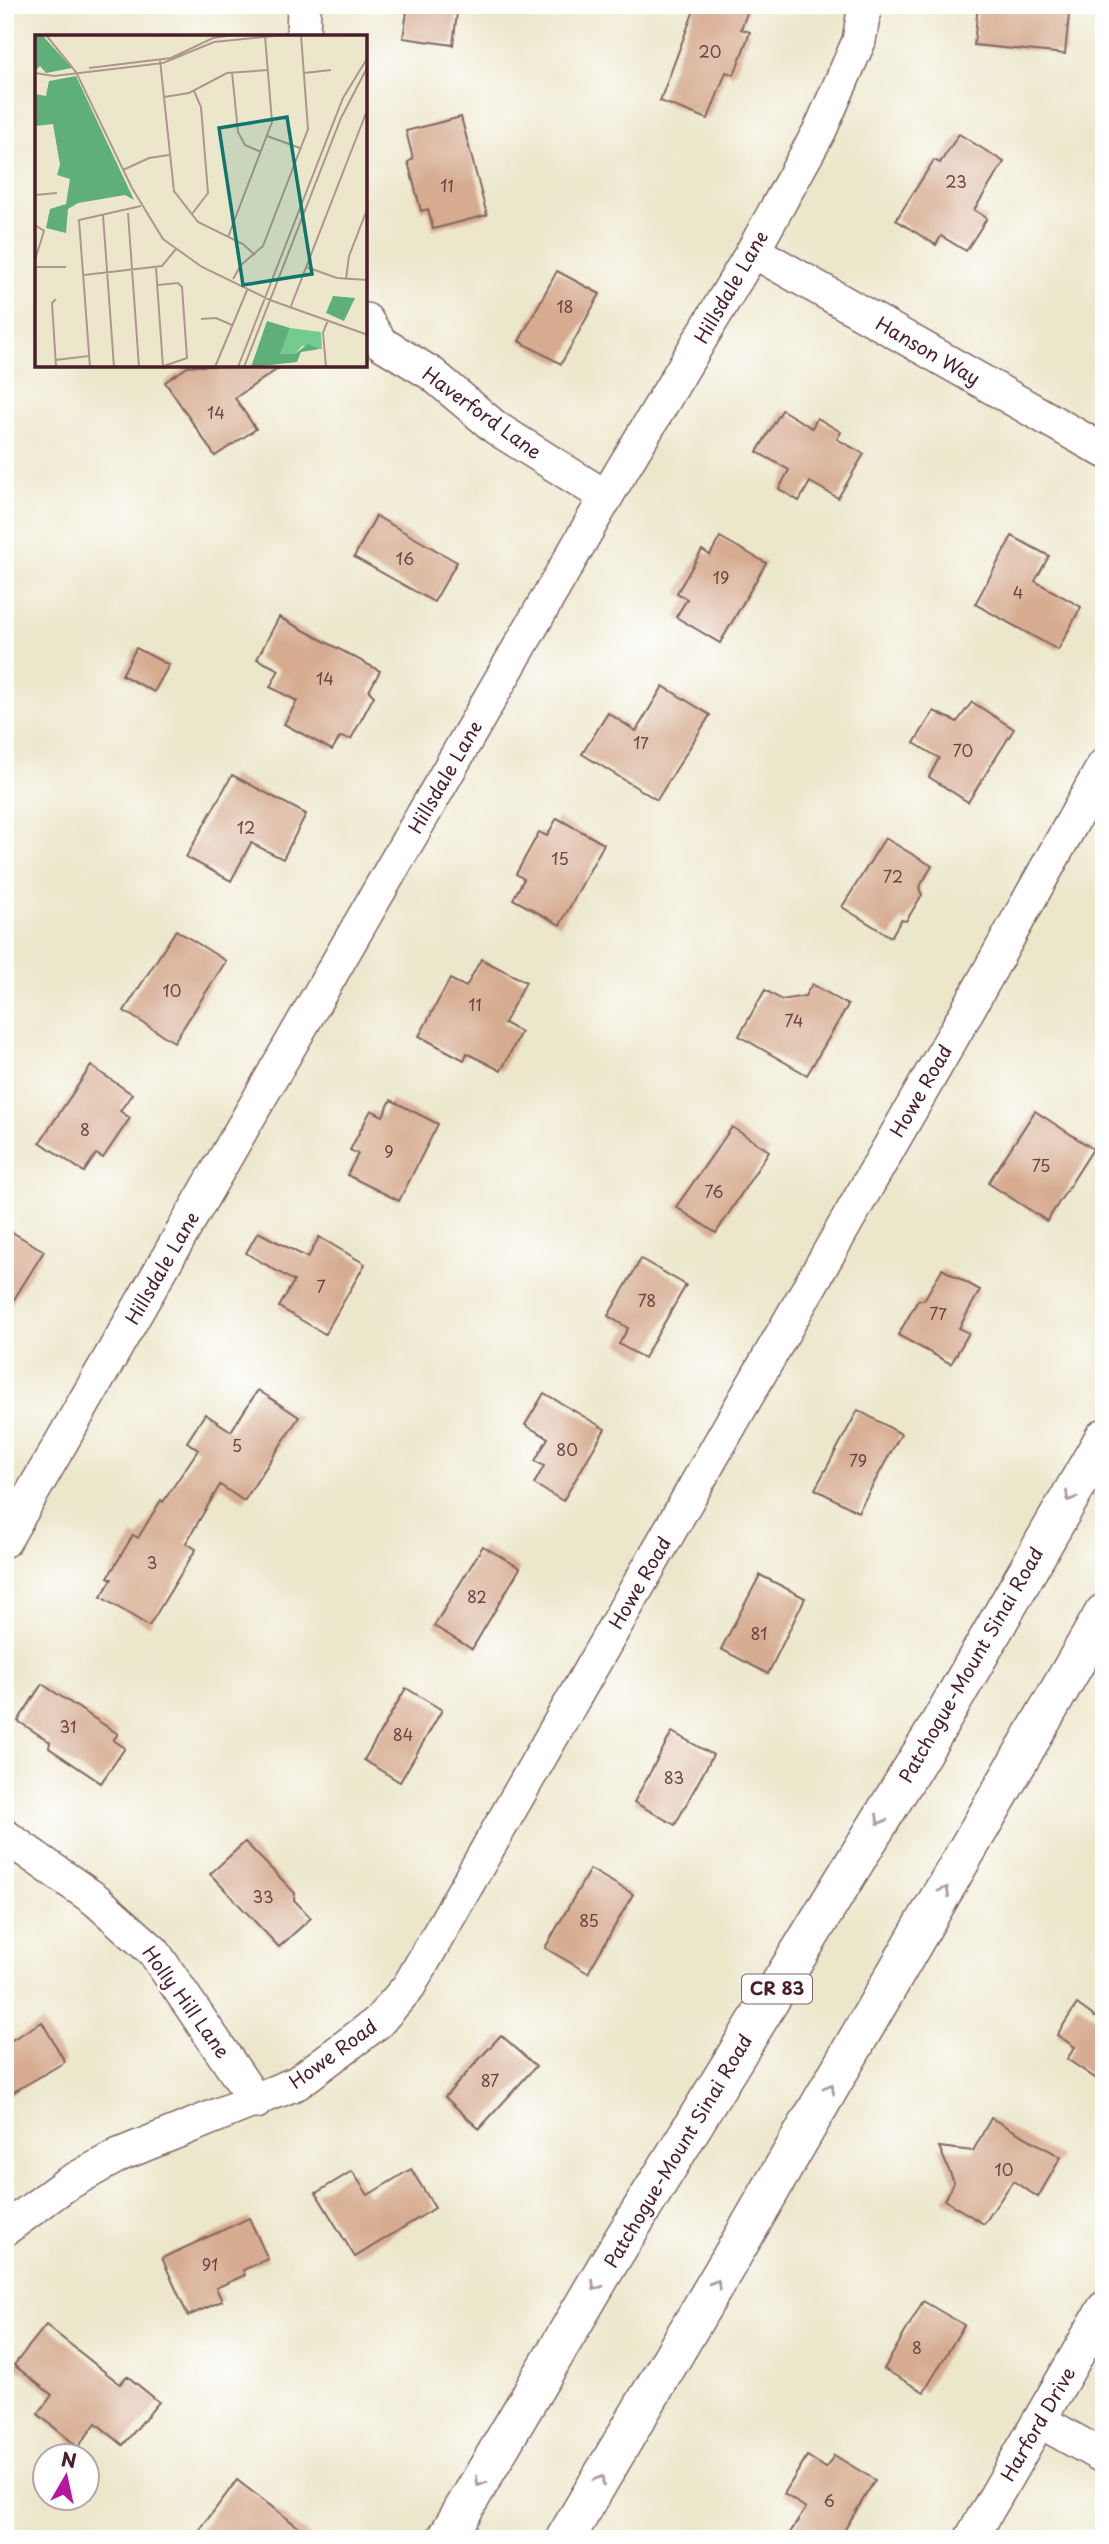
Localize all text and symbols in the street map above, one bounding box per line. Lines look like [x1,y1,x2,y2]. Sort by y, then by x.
inset map [35,35,368,368]
house number: 20 [699,39,721,63]
house number: 23 [945,169,967,193]
house number: 11 [440,173,454,197]
street label: Hillsdale Lane [686,225,774,348]
house number: 18 [556,294,574,318]
street label: Hanson Way [871,309,986,391]
street label: Haverford Lane [417,359,548,465]
house number: 14 [207,400,225,424]
house number: 16 [396,546,414,570]
house number: 19 [713,565,729,589]
house number: 4 [1013,580,1023,604]
house number: 14 [316,666,334,690]
street label: Hillsdale Lane [400,715,488,838]
house number: 17 [633,730,649,754]
house number: 70 [953,738,973,762]
house number: 12 [237,815,255,839]
house number: 15 [551,846,569,870]
house number: 72 [883,864,903,888]
house number: 10 [163,978,181,1002]
house number: 11 [468,992,482,1016]
house number: 74 [785,1008,803,1032]
street label: Howe Road [882,1039,958,1142]
house number: 8 [80,1117,90,1141]
house number: 9 [384,1139,394,1163]
house number: 75 [1032,1153,1050,1177]
house number: 76 [704,1179,724,1203]
street label: Hillsdale Lane [117,1206,205,1329]
house number: 7 [316,1274,326,1298]
house number: 78 [638,1288,656,1312]
house number: 77 [929,1301,947,1325]
house number: 5 [232,1433,242,1457]
house number: 80 [556,1437,578,1461]
house number: 79 [849,1448,867,1472]
one-way arrow [1065,1490,1078,1502]
street label: Howe Road [601,1531,677,1634]
street label: Patchogue-Mount Sinai Road [891,1541,1049,1788]
house number: 3 [147,1550,157,1574]
house number: 82 [467,1584,487,1608]
house number: 81 [750,1621,768,1645]
house number: 31 [60,1714,76,1738]
house number: 84 [393,1722,413,1746]
house number: 83 [664,1765,684,1789]
one-way arrow [876,1812,889,1825]
house number: 33 [252,1884,274,1908]
one-way arrow [936,1886,949,1899]
house number: 85 [579,1908,599,1932]
street label: Holly Hill Lane [136,1939,237,2064]
road number: CR 83 [742,1975,812,2004]
street label: Howe Road [283,2012,382,2095]
street label: Patchogue-Mount Sinai Road [596,2028,758,2273]
house number: 87 [481,2068,499,2092]
one-way arrow [822,2082,835,2095]
house number: 10 [995,2157,1013,2181]
house number: 91 [202,2252,218,2276]
one-way arrow [591,2278,604,2291]
one-way arrow [707,2279,720,2292]
house number: 8 [912,2335,922,2359]
street label: Harford Drive [993,2361,1081,2486]
north arrow [32,2442,102,2512]
text: N [59,2444,78,2474]
one-way arrow [475,2474,488,2487]
one-way arrow [591,2474,604,2487]
house number: 6 [823,2488,835,2512]

